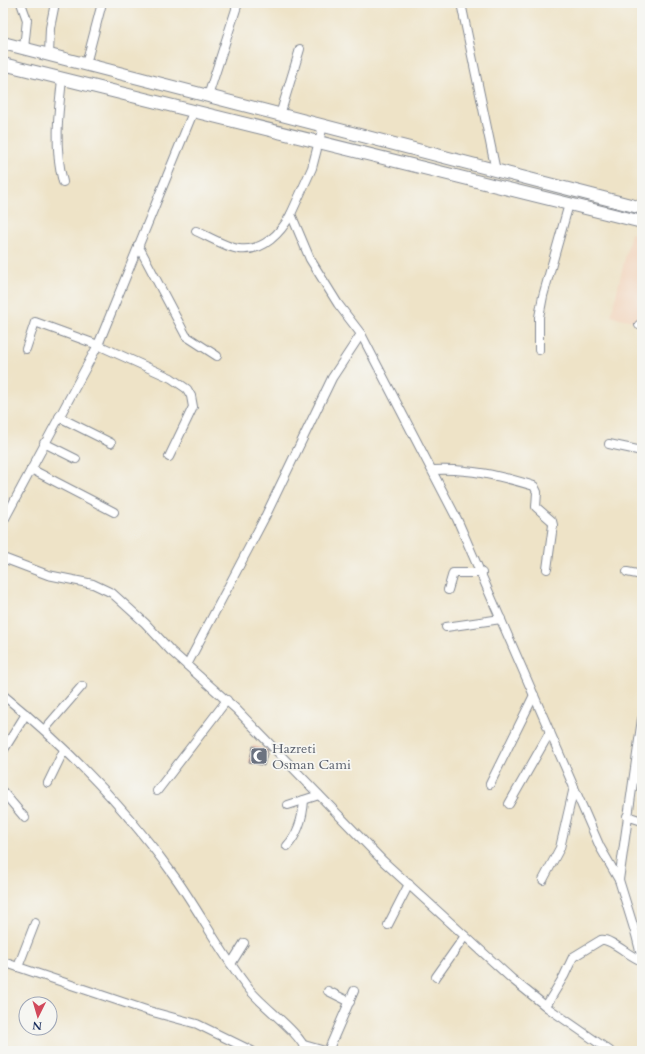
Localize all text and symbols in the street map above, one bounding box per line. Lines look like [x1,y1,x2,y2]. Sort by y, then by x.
place label: Hazreti Osman Cami [272,739,351,774]
mosque icon: Hazreti Osman Cami [249,746,269,766]
north arrow [18,996,58,1036]
text: N [31,1018,43,1033]

